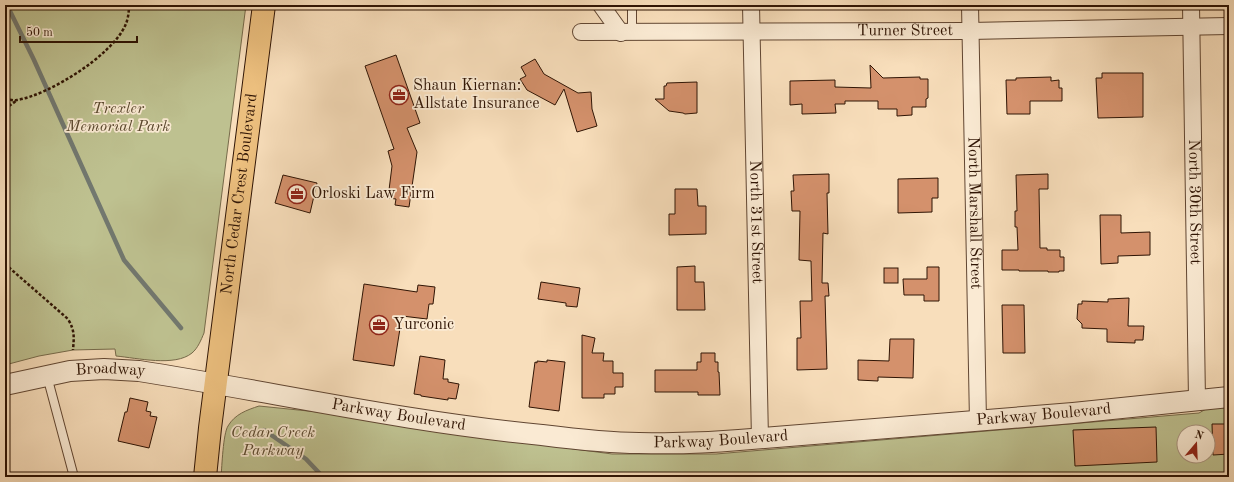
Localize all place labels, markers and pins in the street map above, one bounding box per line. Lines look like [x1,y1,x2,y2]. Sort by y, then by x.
place label: Shaun Kiernan: Allstate Insurance [413,78,540,112]
office icon: Shaun Kiernan: Allstate Insurance [388,84,410,106]
office icon: Orloski Law Firm [286,183,308,205]
place label: Orloski Law Firm [311,186,435,202]
office icon: Yurconic [368,314,390,336]
place label: Yurconic [393,317,454,333]

